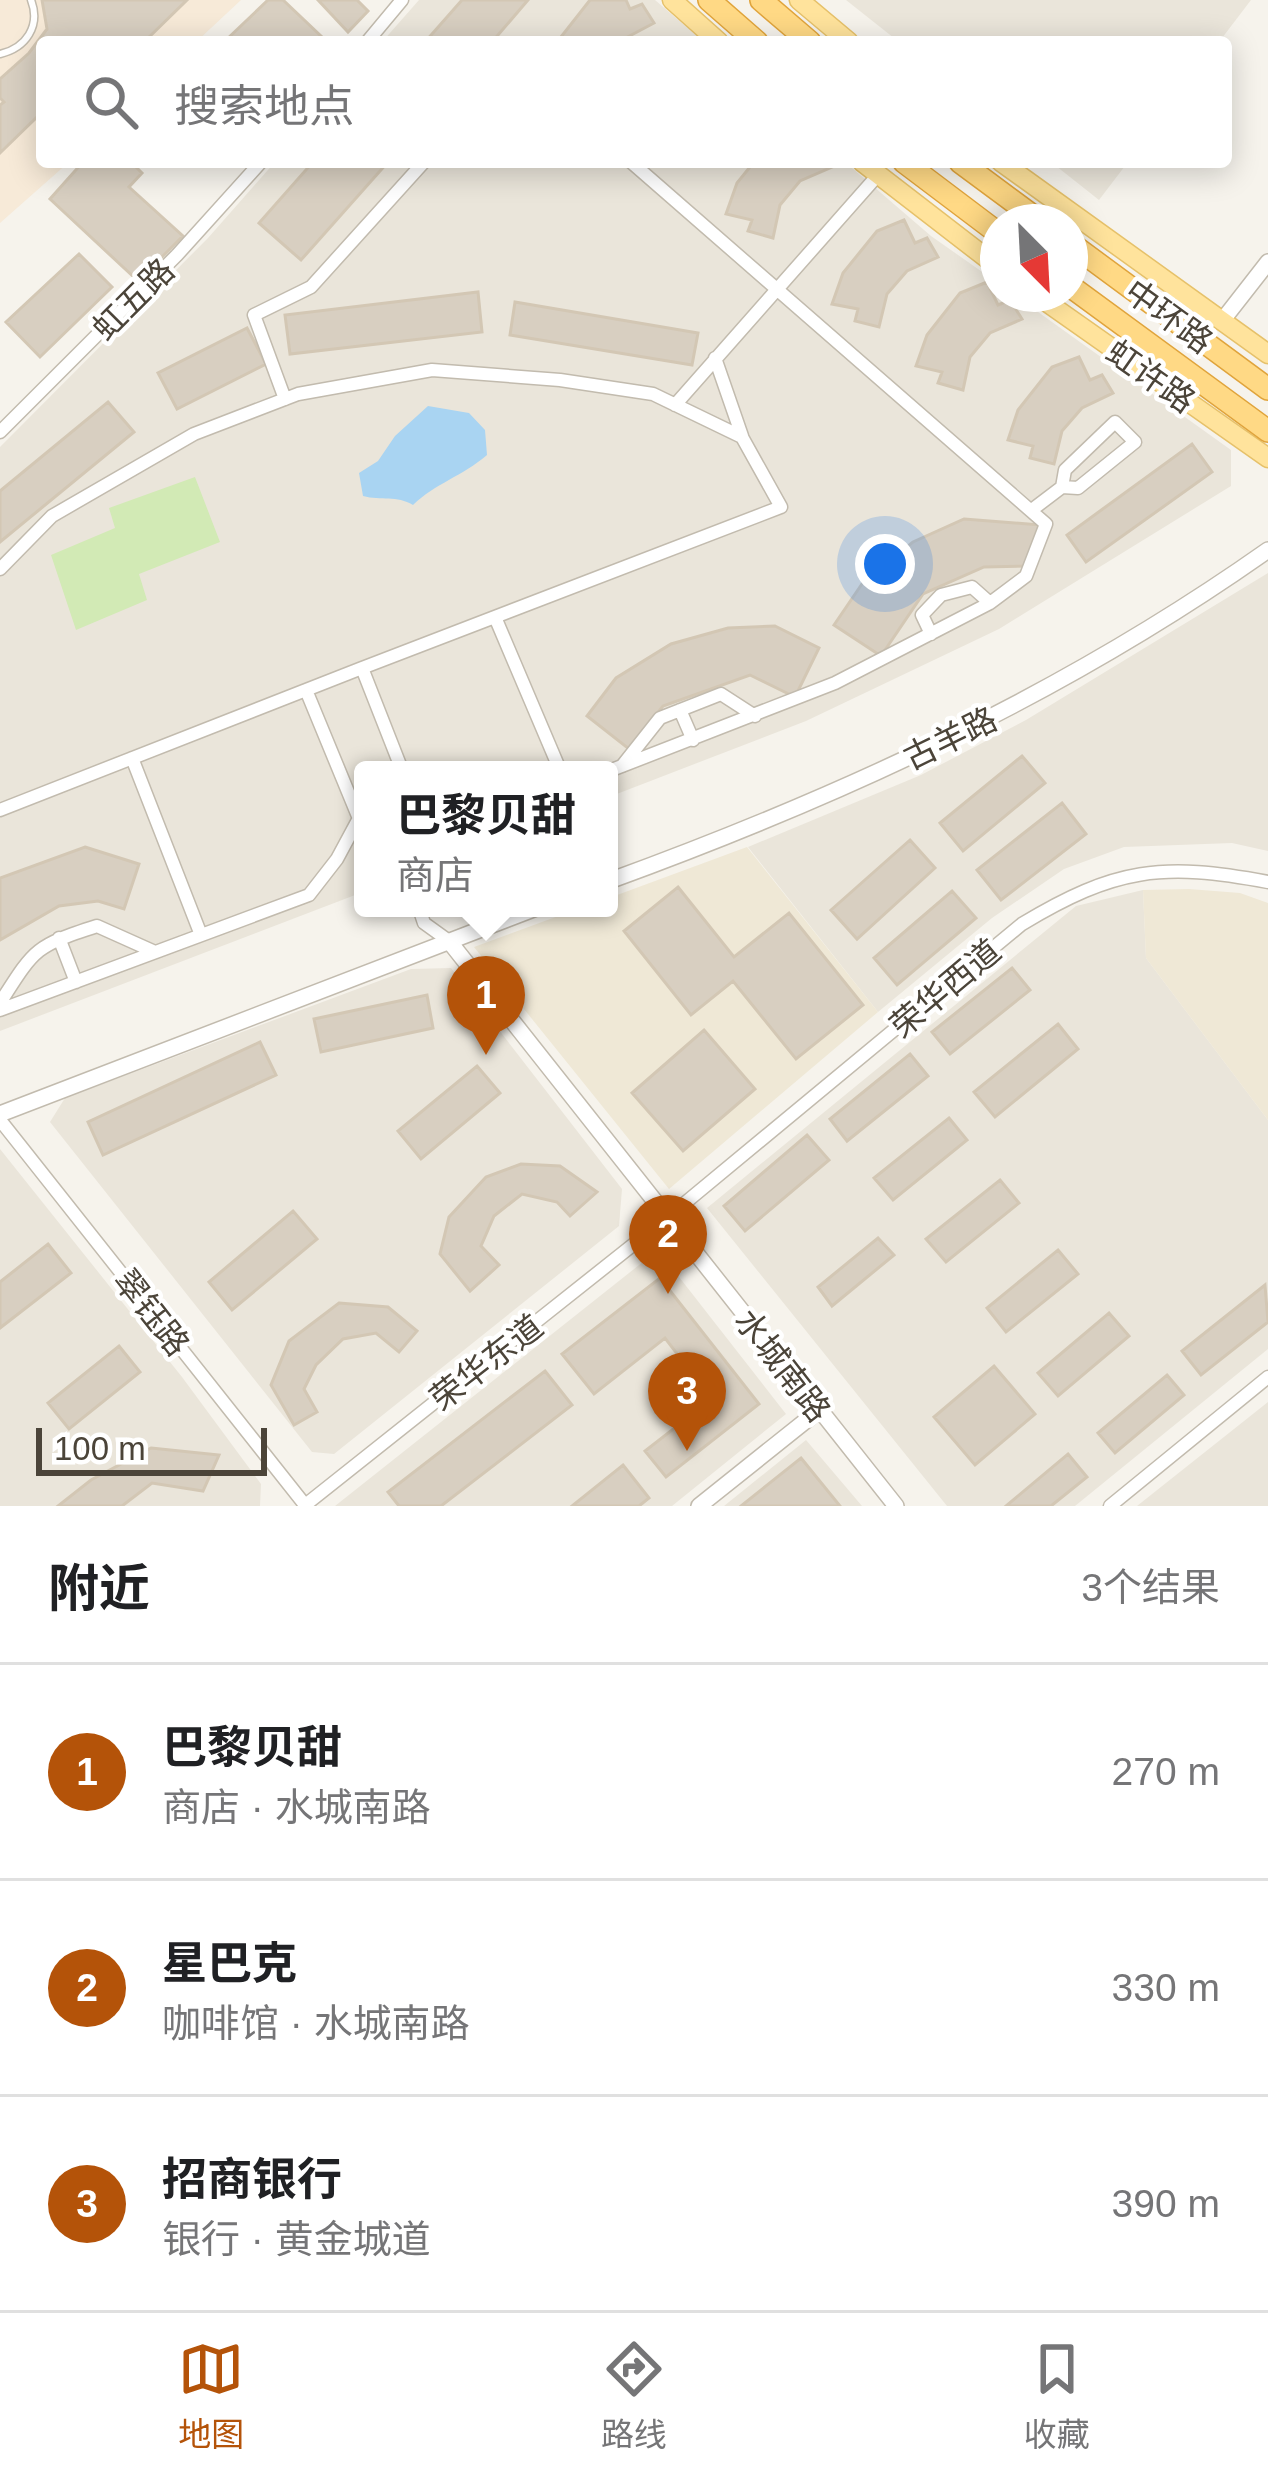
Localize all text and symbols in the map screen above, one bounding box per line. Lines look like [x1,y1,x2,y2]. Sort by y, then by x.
search box [36,36,1232,168]
icon: search [78,69,144,135]
text: 搜索地点 [174,81,354,132]
north arrow [980,204,1088,312]
street label: 虹五路 [85,251,181,347]
street label: 中环路 [1118,272,1220,360]
street label: 虹许路 [1100,333,1202,420]
your location [855,534,915,594]
street label: 古羊路 [898,700,1003,777]
popup [354,761,618,917]
text: 巴黎贝甜 [396,790,576,841]
text: 商店 [396,854,474,897]
street label: 荣华西道 [883,932,1008,1045]
pin: 1 [447,956,525,1055]
pin: 2 [629,1195,707,1294]
street label: 翠钰路 [107,1262,197,1363]
street label: 水城南路 [727,1302,838,1429]
street label: 荣华东道 [423,1307,550,1418]
pin: 3 [648,1352,726,1451]
scale bar [36,1422,267,1475]
text: 100 m [54,1430,146,1467]
text: 附近 [48,1560,150,1617]
text: 3个结果 [1081,1566,1220,1609]
text: 巴黎贝甜 [162,1722,342,1773]
text: 1 [76,1750,98,1793]
text: 270 m [1112,1750,1220,1793]
text: 商店 · 水城南路 [162,1786,431,1829]
text: 星巴克 [162,1938,297,1989]
text: 2 [76,1966,98,2009]
text: 330 m [1112,1966,1220,2009]
text: 咖啡馆 · 水城南路 [162,2002,470,2045]
text: 招商银行 [162,2154,342,2205]
text: 3 [76,2182,98,2225]
text: 390 m [1112,2182,1220,2225]
text: 银行 · 黄金城道 [162,2218,431,2261]
tab: 地图 [178,2336,244,2456]
tab: 路线 [601,2336,667,2456]
tab: 收藏 [1024,2336,1090,2456]

